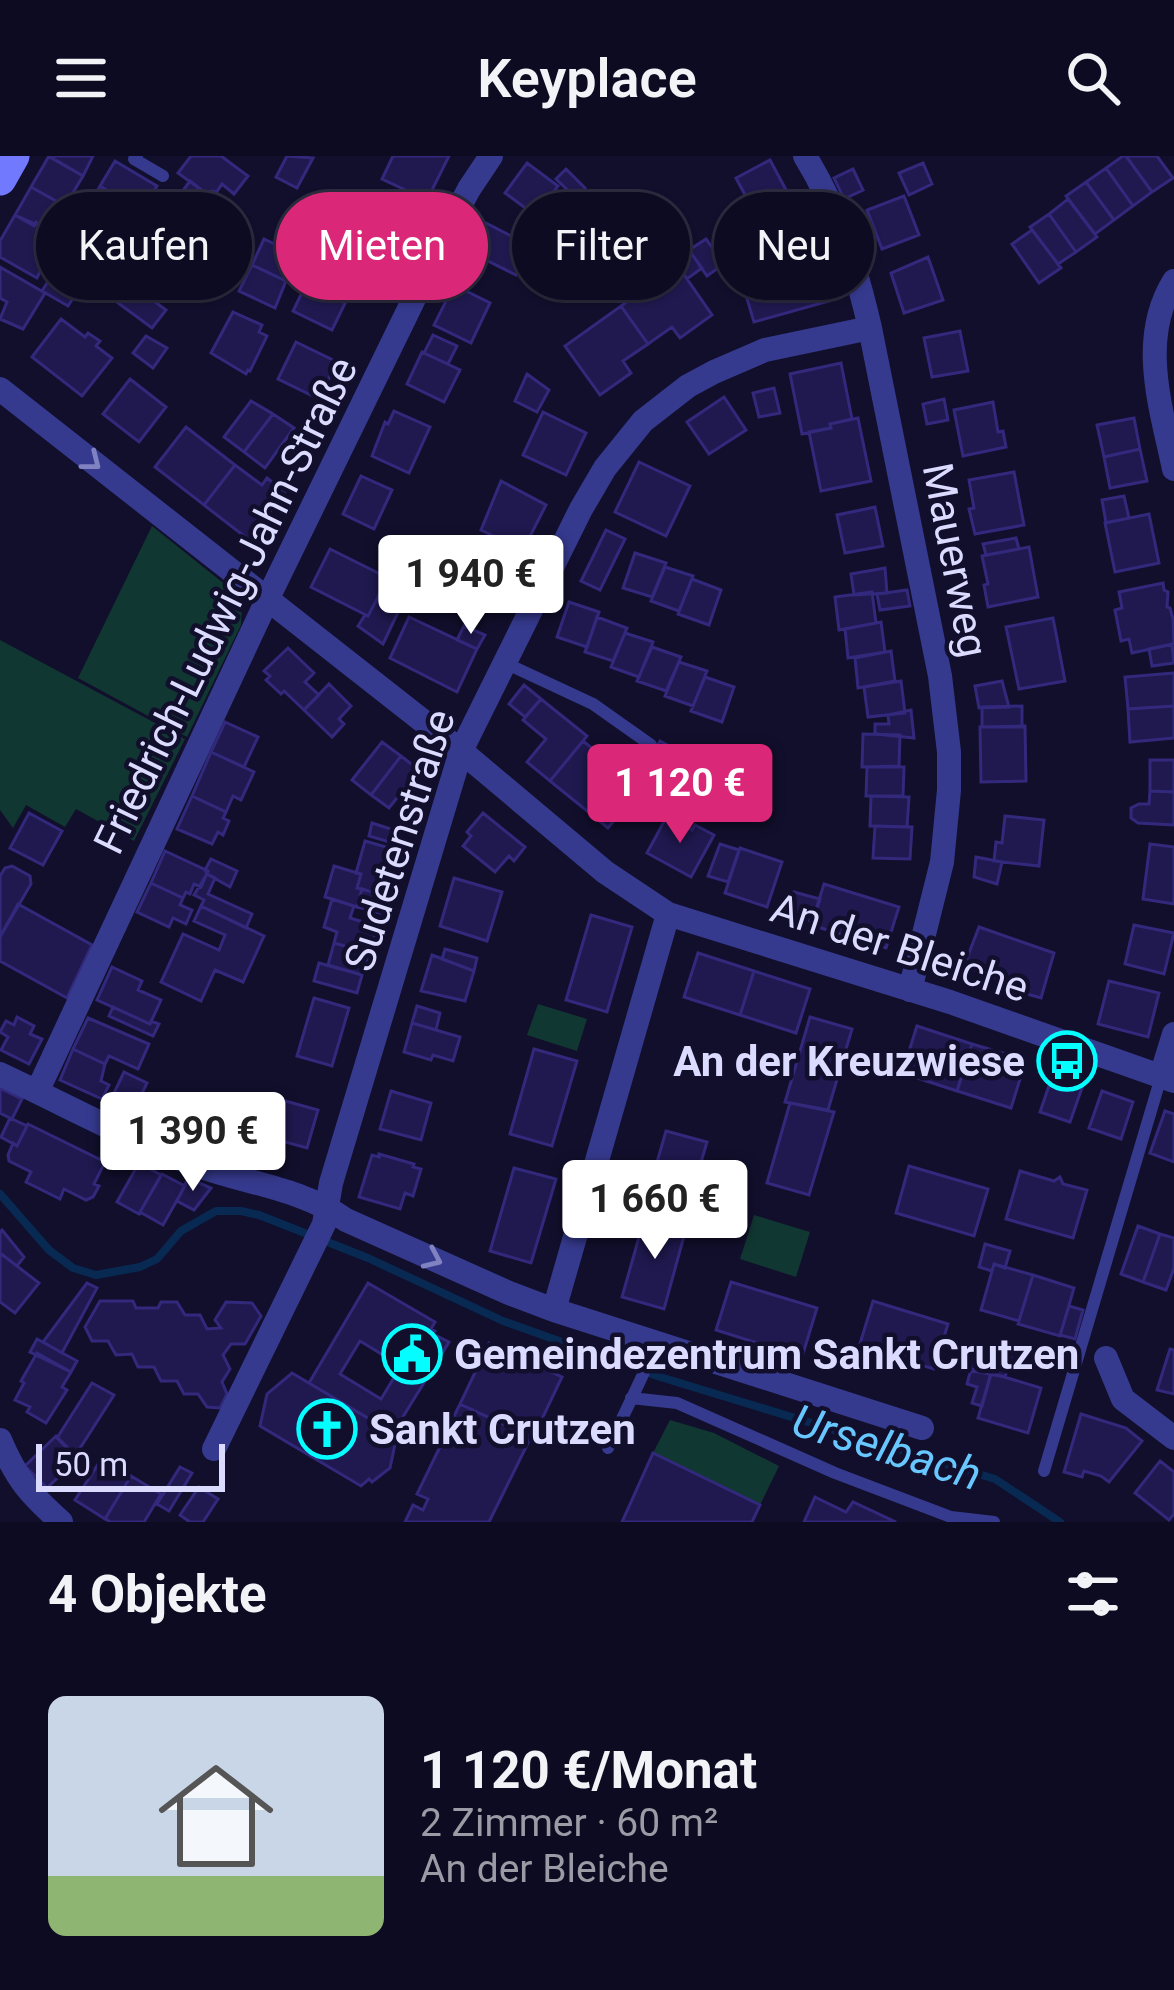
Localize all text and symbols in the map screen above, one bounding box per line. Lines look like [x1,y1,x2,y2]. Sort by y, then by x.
icon: menu [48,45,114,111]
icon: search [1060,45,1126,111]
text: Keyplace [477,47,697,110]
chip: Kaufen [36,192,252,300]
chip: Mieten [276,192,488,300]
chip: Filter [512,192,690,300]
chip: Neu [714,192,874,300]
street label: Friedrich-Ludwig-Jahn-Straße [84,349,367,861]
one-way arrow [79,447,101,469]
street label: Mauerweg [913,459,998,661]
pin: 1 940 € [360,535,582,637]
text: 1 940 € [405,551,537,597]
street label: Sudetenstraße [334,703,465,977]
pin: 1 120 € [569,744,791,846]
text: 1 120 € [614,760,746,806]
street label: An der Bleiche [765,883,1035,1012]
bus stop icon: An der Kreuzwiese [1036,1030,1098,1092]
place label: An der Kreuzwiese [673,1037,1025,1086]
pin: 1 390 € [82,1092,304,1194]
text: 1 390 € [127,1108,259,1154]
pin: 1 660 € [544,1160,766,1262]
text: 1 660 € [589,1176,721,1222]
one-way arrow [421,1245,442,1269]
public building icon: Gemeindezentrum Sankt Crutzen [381,1323,443,1385]
place label: Gemeindezentrum Sankt Crutzen [454,1330,1079,1379]
water label: Urselbach [786,1394,988,1501]
church icon: Sankt Crutzen [296,1398,358,1460]
place label: Sankt Crutzen [369,1405,636,1454]
scale bar [36,1438,225,1491]
text: 50 m [54,1445,128,1484]
icon: filters [1060,1561,1126,1627]
text: 4 Objekte [48,1565,267,1624]
text: 1 120 €/Monat [420,1741,757,1800]
icon: home [144,1744,288,1888]
text: 2 Zimmer · 60 m² [420,1800,718,1846]
text: An der Bleiche [420,1846,669,1892]

